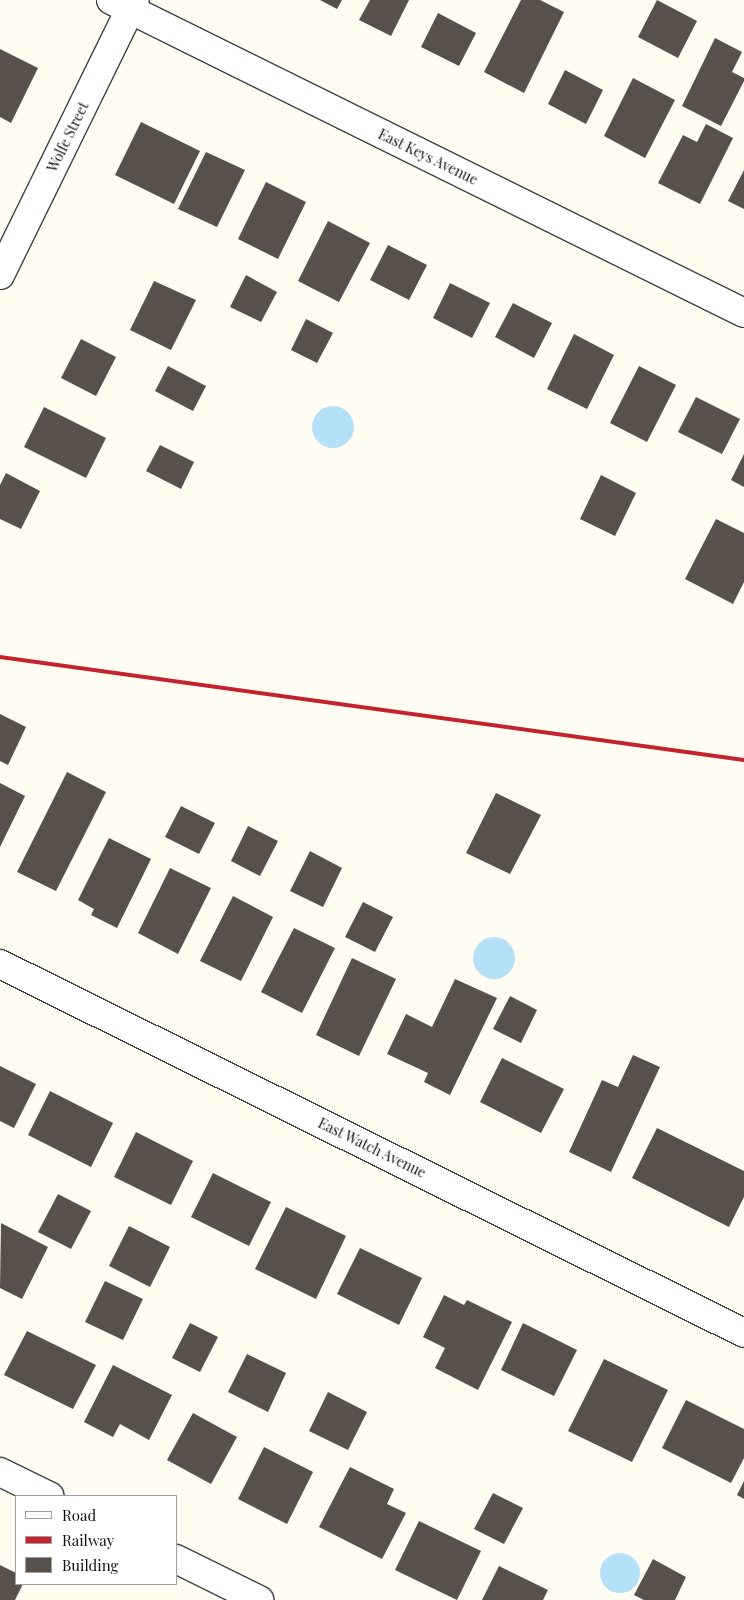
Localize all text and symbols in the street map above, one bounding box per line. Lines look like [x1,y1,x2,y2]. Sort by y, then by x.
street label: Wolfe Street [44,99,92,175]
street label: East Keys Avenue [375,126,481,188]
street label: East Watch Avenue [315,1114,429,1182]
legend [15,1495,178,1585]
text: Road [62,1505,96,1525]
text: Railway [62,1530,114,1550]
text: Building [62,1555,118,1575]

